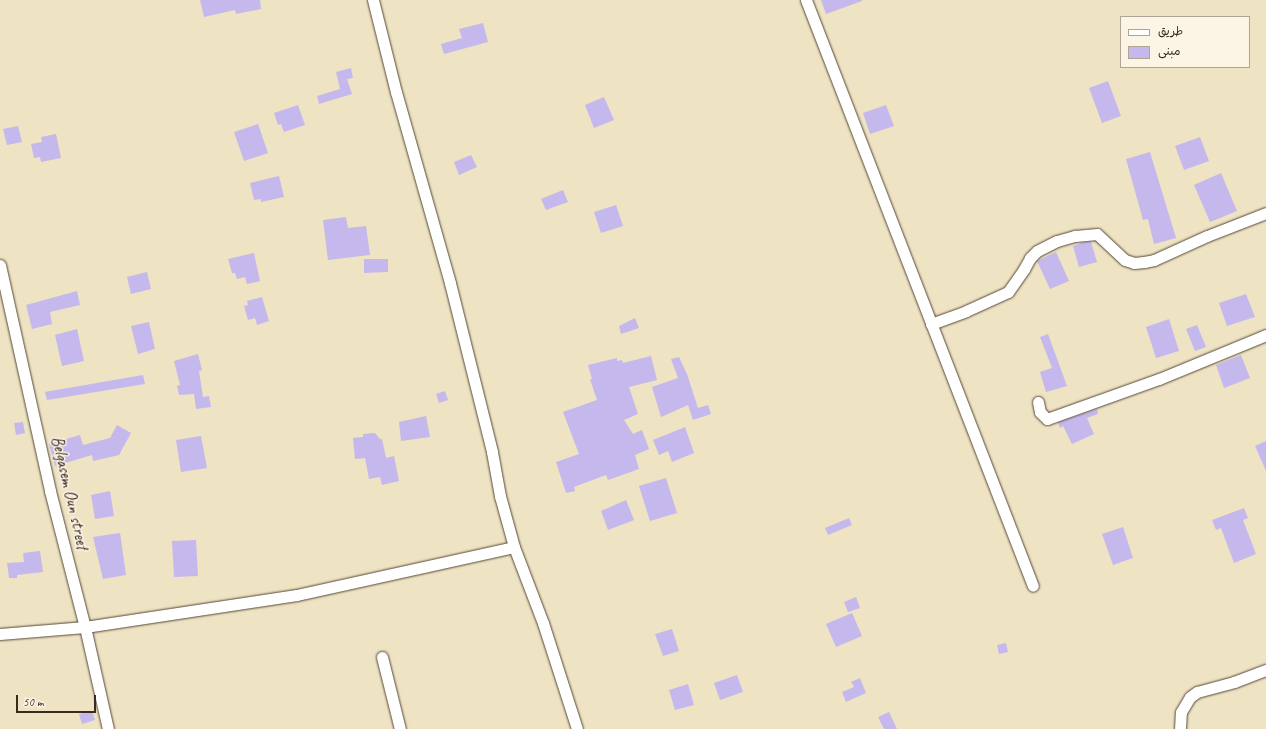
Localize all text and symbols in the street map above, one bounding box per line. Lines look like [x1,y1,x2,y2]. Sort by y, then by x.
legend [1120,16,1250,68]
text: طريق [1158,23,1183,39]
text: مبنى [1158,43,1181,59]
street label: Belgasem Oun street [47,434,93,552]
scale bar [18,687,98,713]
text: 50 m [23,694,43,710]

